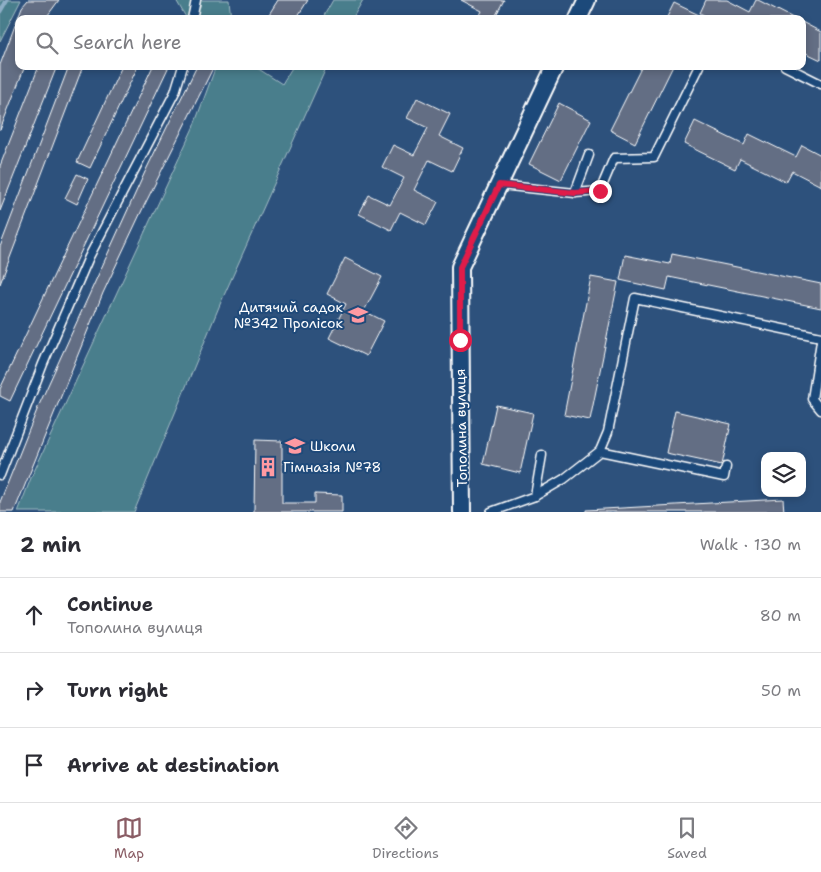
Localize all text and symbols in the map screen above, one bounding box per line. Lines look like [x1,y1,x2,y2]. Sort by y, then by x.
search box [15,15,806,70]
icon: search [33,29,61,57]
text: Search here [73,30,182,55]
route end [589,180,612,203]
place label: Дитячий садок №342 Пролісок [234,298,344,332]
school or university icon: Дитячий садок №342 Пролісок [347,304,369,326]
route start [449,329,472,352]
street label: Тополина вулиця [451,368,471,488]
school or university icon: Школи [284,435,306,457]
place label: Школи [310,437,356,455]
map controls [761,452,806,497]
button: layers [761,452,806,497]
building icon: Гімназія №78 [257,456,279,478]
place label: Гімназія №78 [283,458,381,476]
text: 2 min [20,531,81,559]
text: Walk · 130 m [700,534,801,555]
text: Continue [67,592,153,617]
icon: ahead [20,601,48,629]
text: 80 m [760,605,801,626]
text: Тополина вулиця [67,617,203,638]
icon: right [20,676,48,704]
text: Turn right [67,678,168,703]
text: 50 m [761,680,801,701]
icon: arrive [20,751,48,779]
text: Arrive at destination [67,753,279,778]
tab: Map [114,814,144,862]
tab: Directions [372,814,439,862]
tab: Saved [667,814,707,862]

